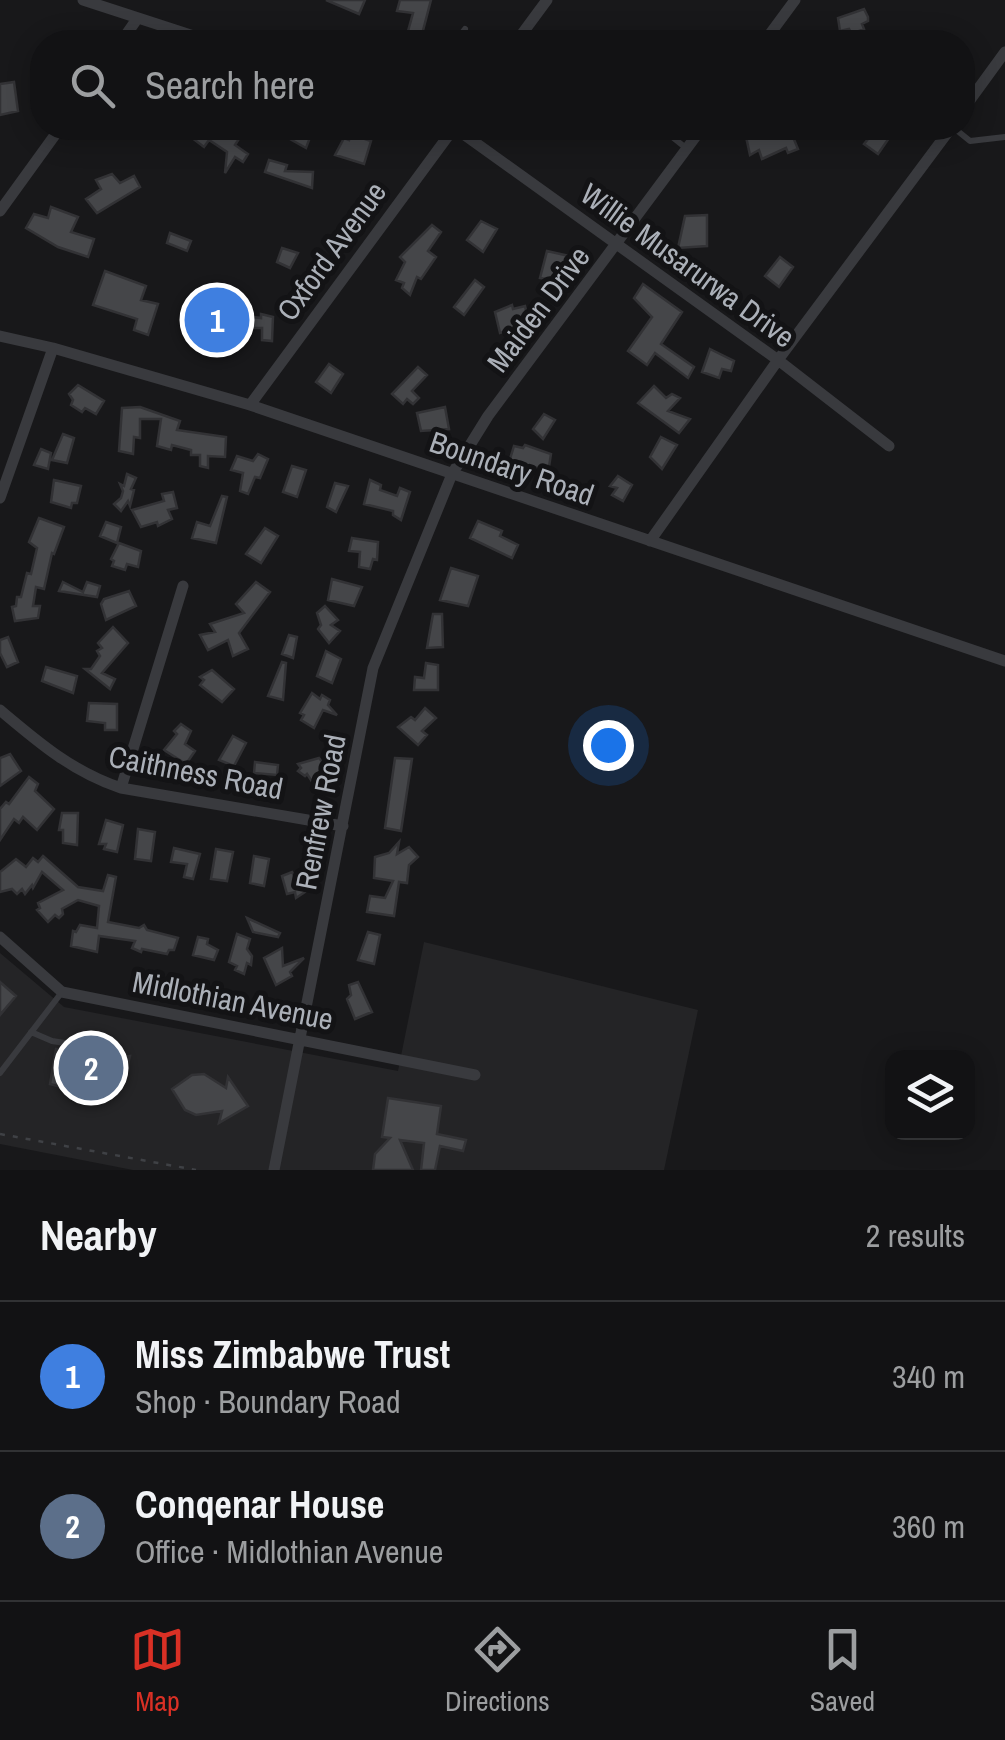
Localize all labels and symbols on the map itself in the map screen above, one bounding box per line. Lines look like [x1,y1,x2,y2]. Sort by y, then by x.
street label: Oxford Avenue [267,174,395,328]
street label: Willie Musarurwa Drive [573,174,803,356]
street label: Maiden Drive [478,238,598,380]
pin: 1 [184,282,250,358]
street label: Boundary Road [425,421,599,515]
your location [583,720,634,771]
street label: Renfrew Road [285,731,355,893]
street label: Caithness Road [106,736,286,808]
street label: Midlothian Avenue [129,961,337,1039]
pin: 2 [58,1030,124,1106]

